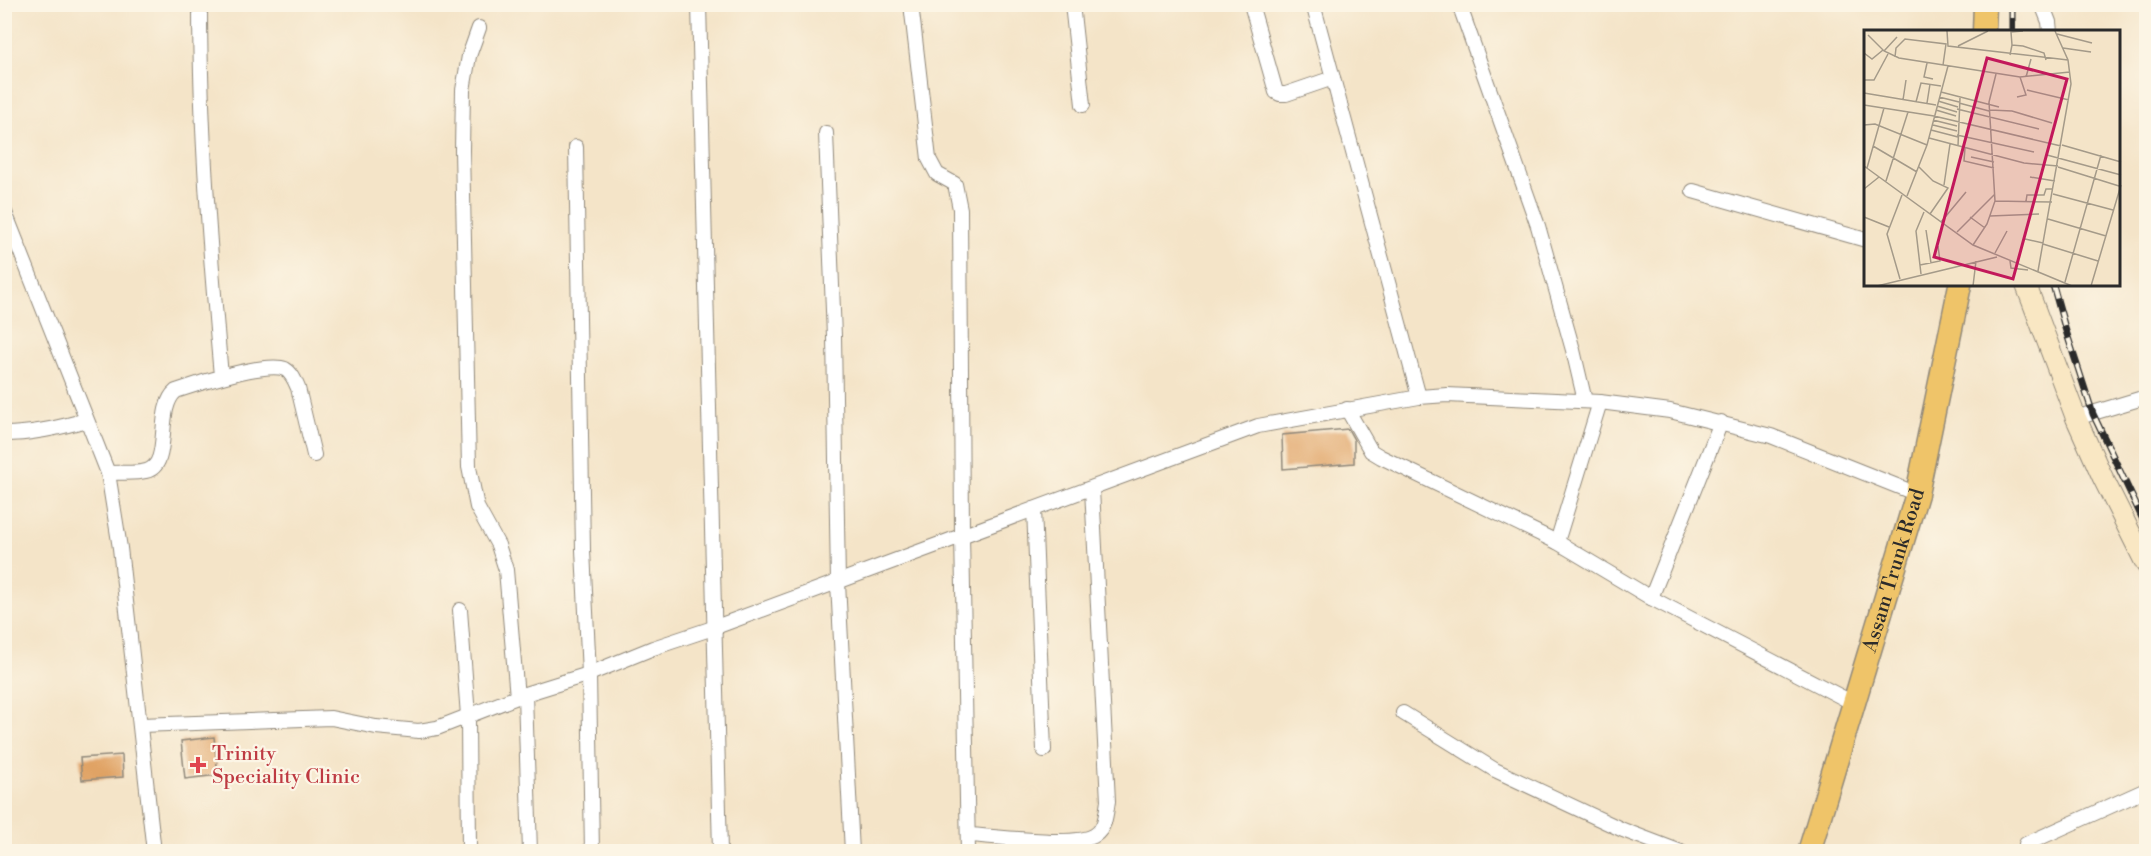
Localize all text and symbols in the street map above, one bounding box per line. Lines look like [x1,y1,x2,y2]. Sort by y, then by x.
inset map [1864,30,2121,286]
street label: Assam Trunk Road [1857,485,1931,656]
place label: Trinity Speciality Clinic [212,742,360,790]
marker: Trinity Speciality Clinic [189,756,207,774]

